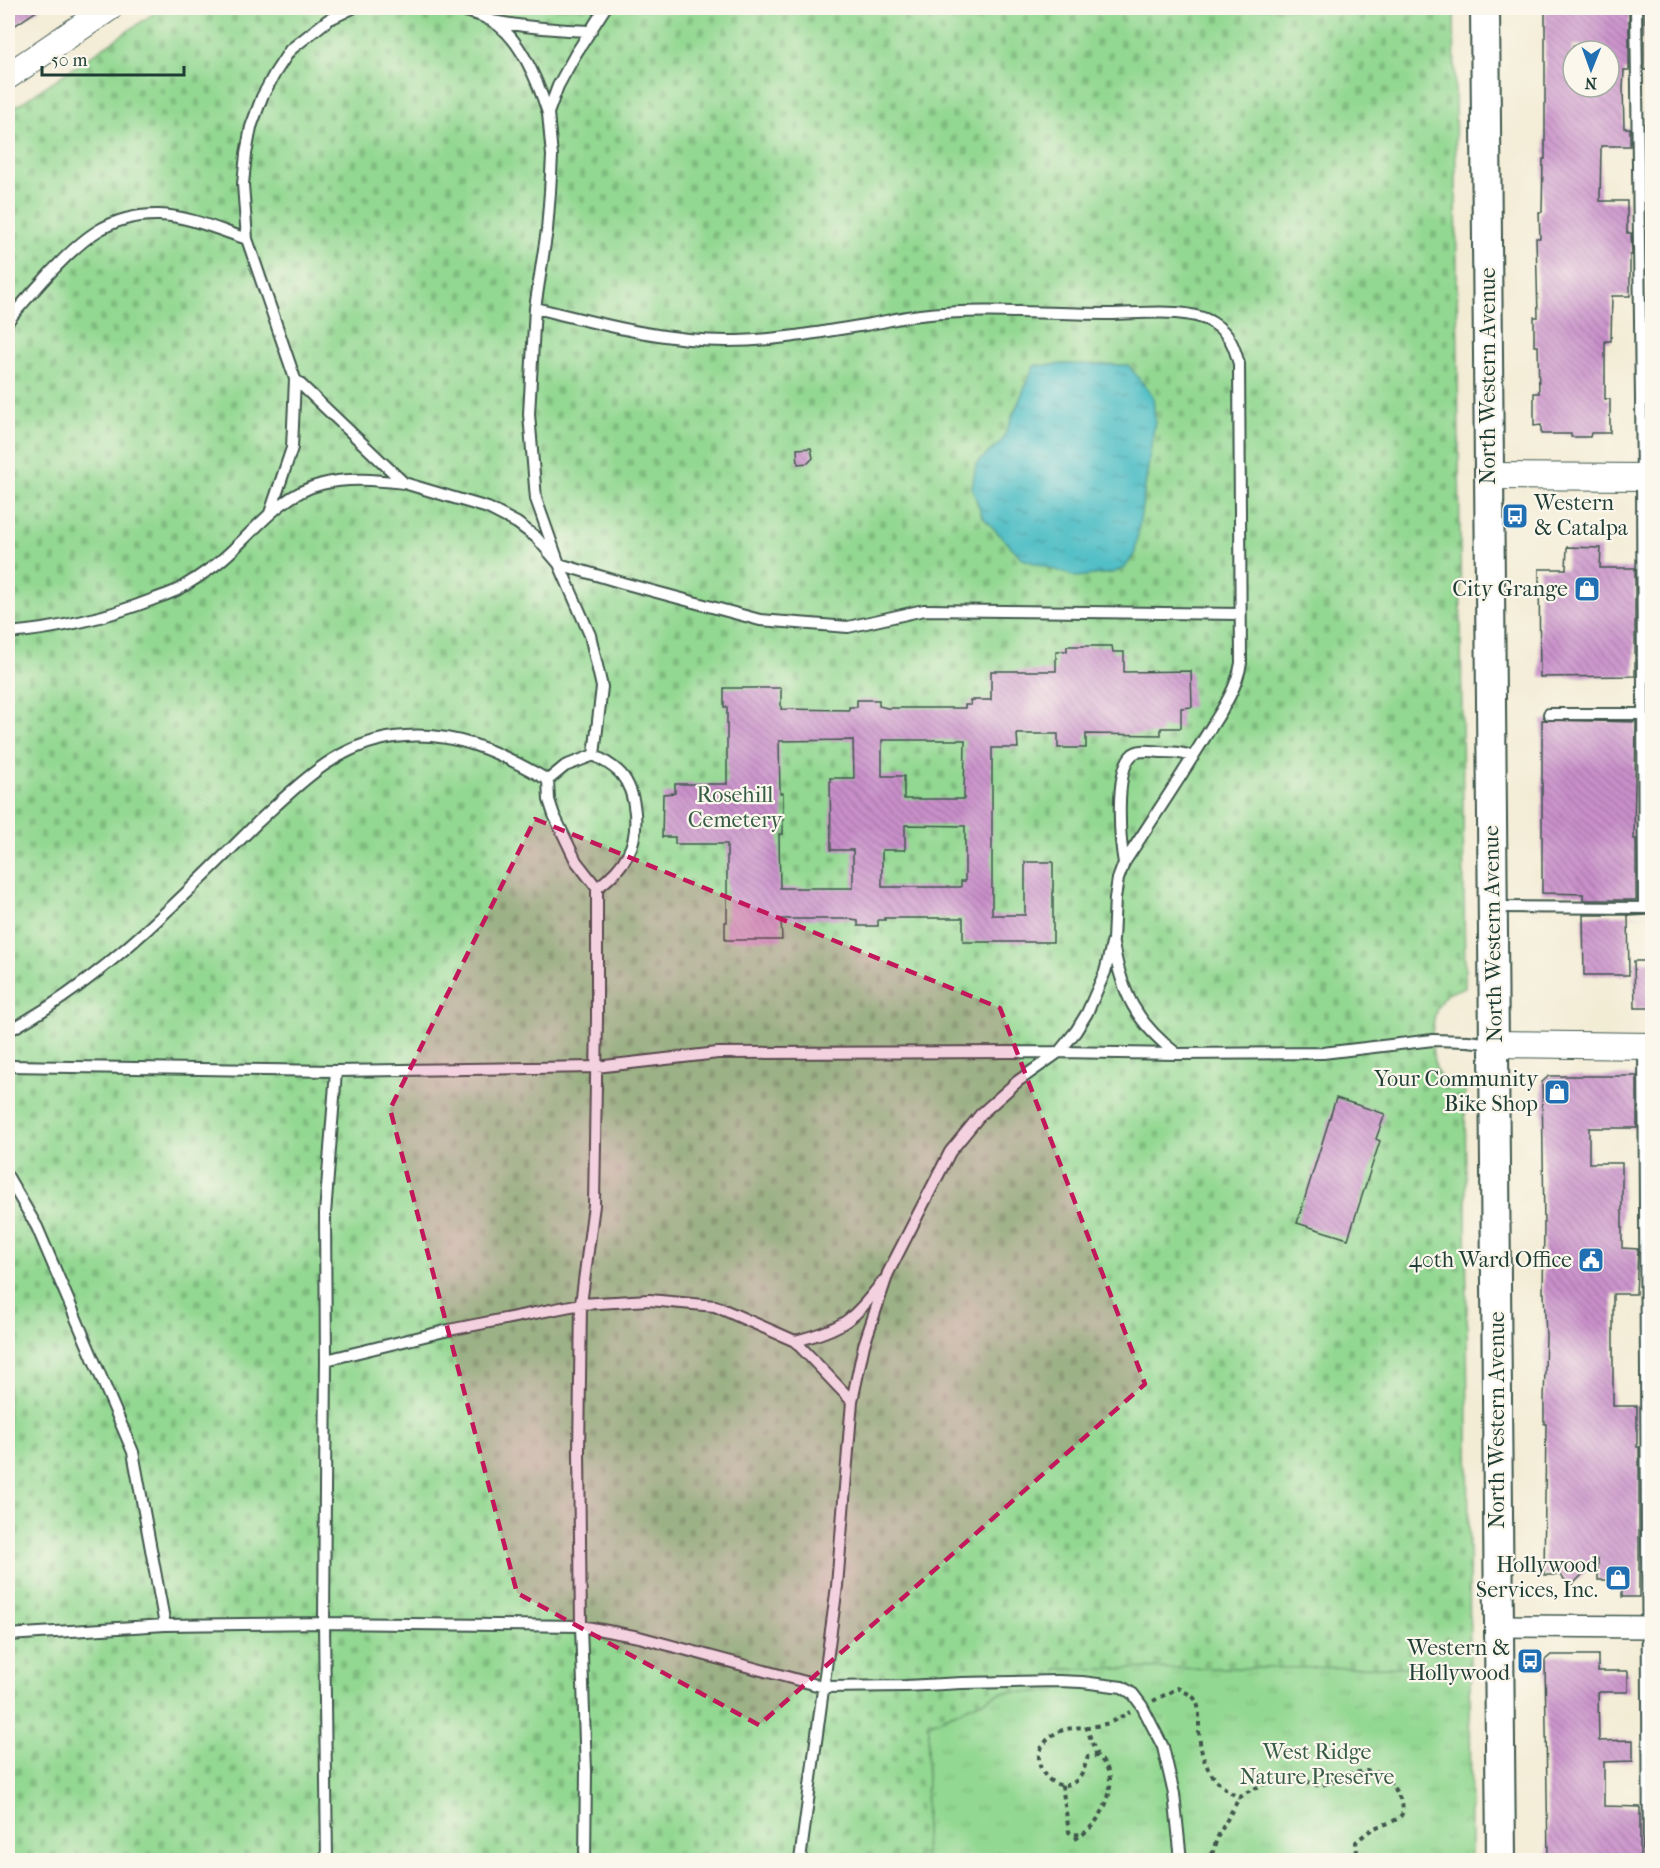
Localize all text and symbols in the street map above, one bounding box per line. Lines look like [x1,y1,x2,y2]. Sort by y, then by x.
scale bar [42,39,184,77]
north arrow [1561,39,1621,99]
text: 50 m [51,50,88,71]
text: N [1584,74,1597,93]
street label: North Western Avenue [1475,267,1501,485]
place label: Western & Catalpa [1533,490,1629,541]
bus stop icon: Western & Catalpa [1500,501,1530,531]
shop icon: City Grange [1572,574,1602,604]
place label: City Grange [1452,576,1568,602]
park label: Rosehill Cemetery [688,782,784,833]
street label: North Western Avenue [1478,825,1508,1043]
place label: Your Community Bike Shop [1373,1066,1539,1117]
shop icon: Your Community Bike Shop [1542,1077,1572,1107]
public building icon: 40th Ward Office [1576,1245,1606,1275]
place label: 40th Ward Office [1409,1247,1572,1273]
street label: North Western Avenue [1484,1311,1510,1529]
place label: Hollywood Services, Inc. [1476,1552,1599,1603]
shop icon: Hollywood Services, Inc. [1603,1563,1633,1593]
place label: Western & Hollywood [1406,1635,1511,1686]
bus stop icon: Western & Hollywood [1515,1646,1545,1676]
park label: West Ridge Nature Preserve [1240,1739,1394,1790]

